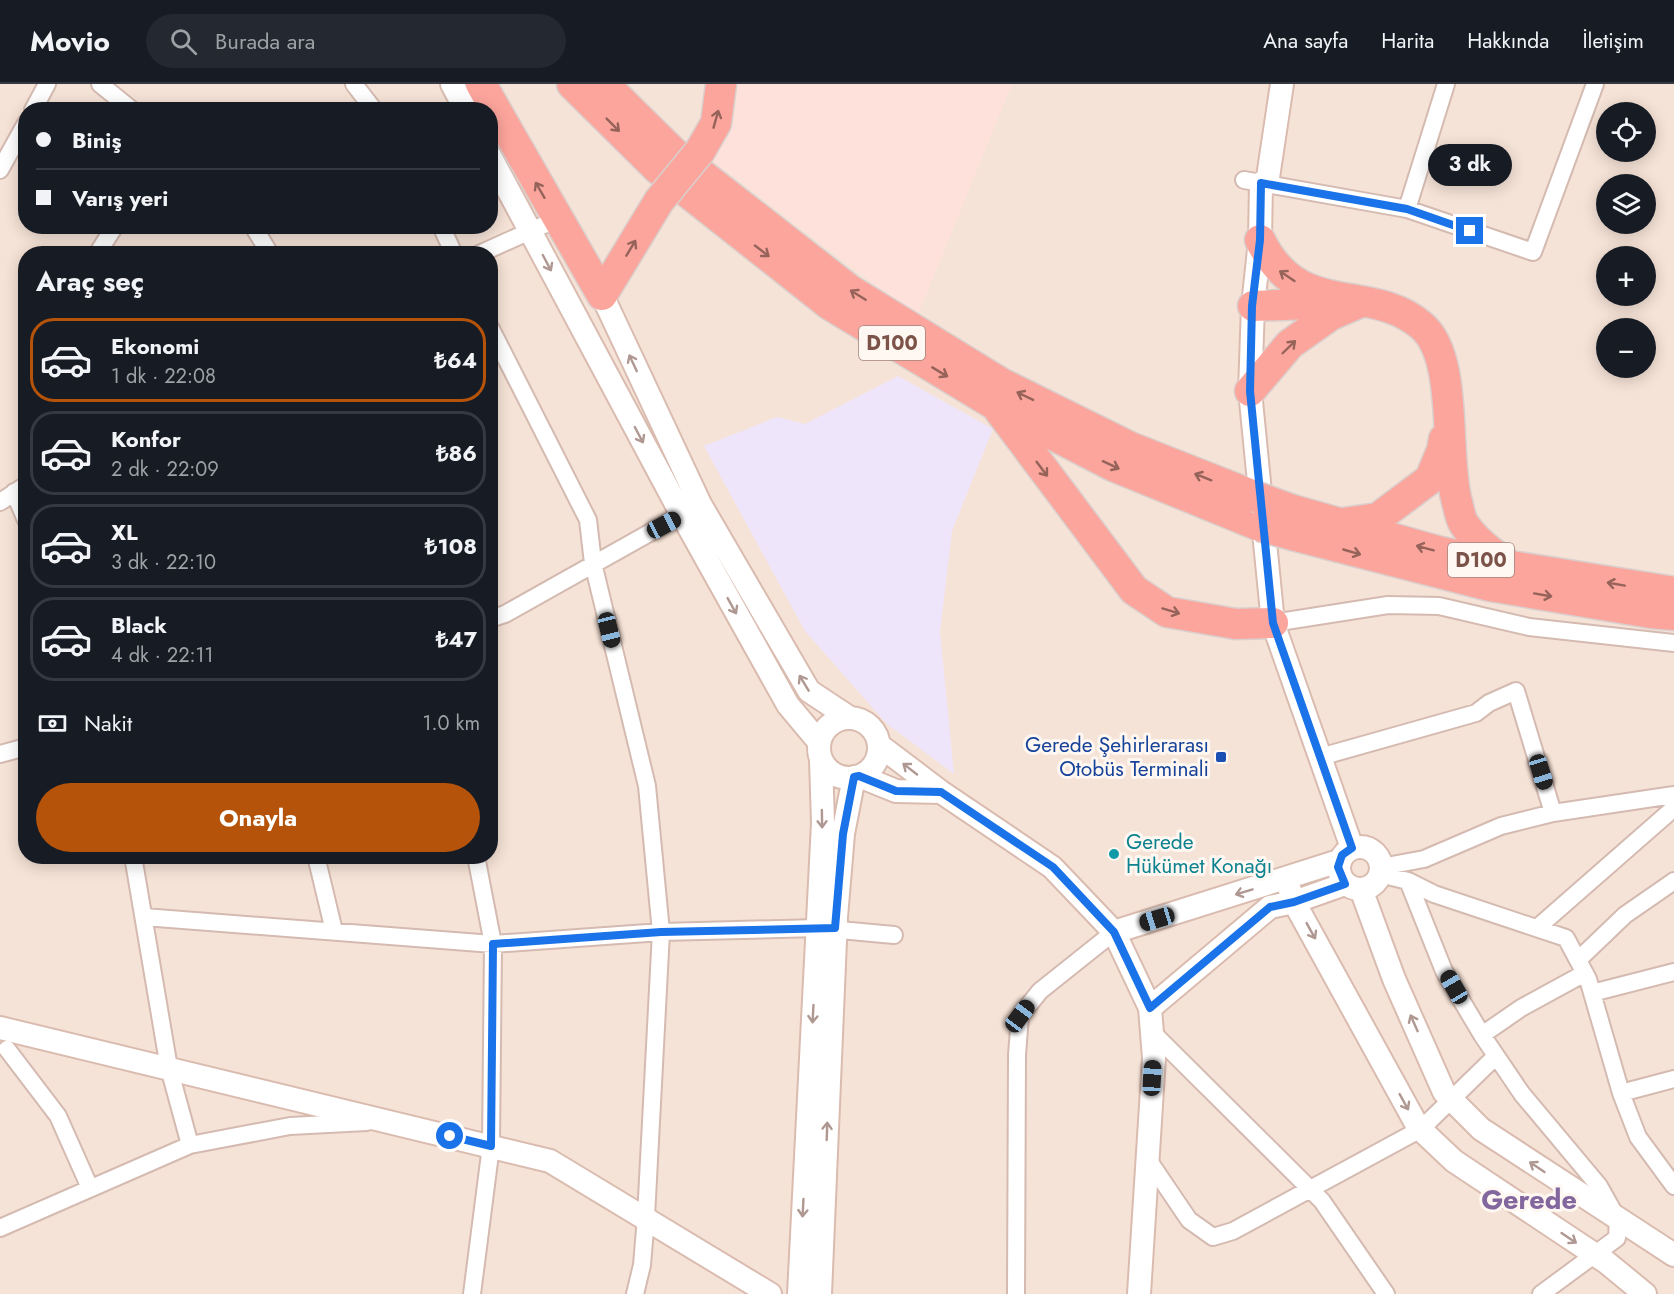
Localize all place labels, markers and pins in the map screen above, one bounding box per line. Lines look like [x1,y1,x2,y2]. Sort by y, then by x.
place label: Gerede Şehirlerarası Otobüs Terminali [1025,730,1209,784]
marker: Gerede Şehirlerarası Otobüs Terminali [1214,750,1228,764]
place label: Gerede Hükümet Konağı [1126,827,1272,881]
marker: Gerede Hükümet Konağı [1107,847,1121,861]

